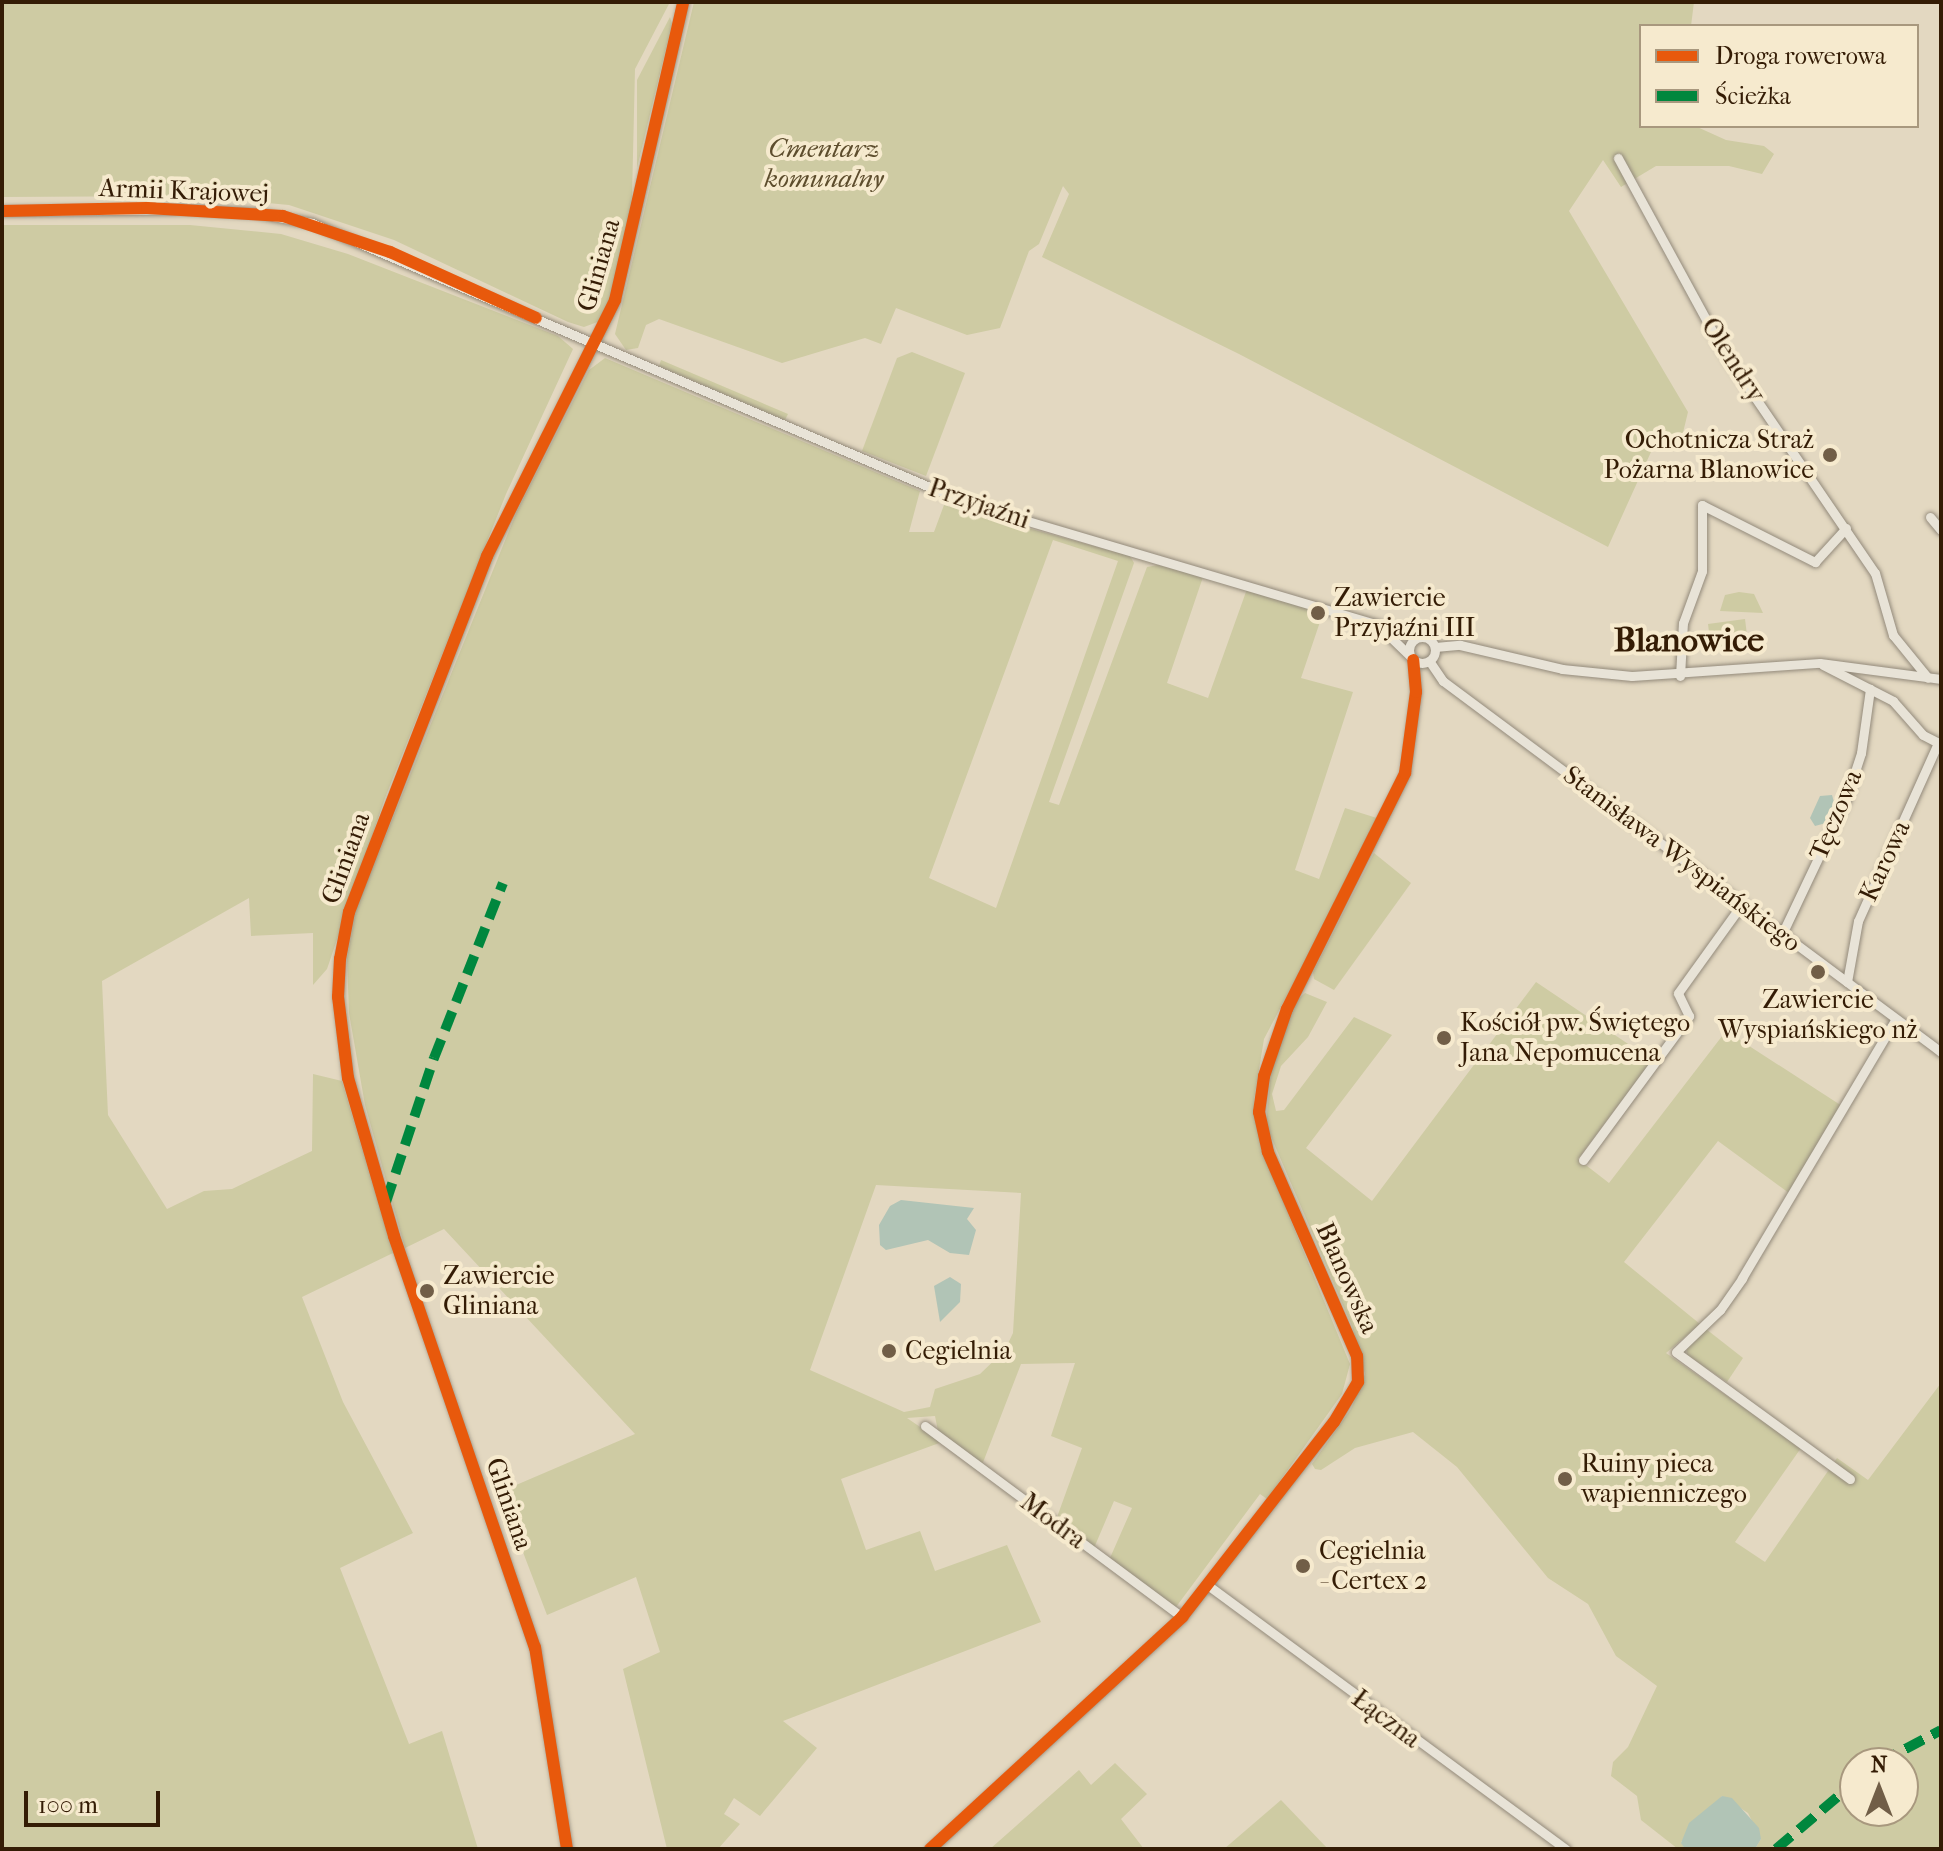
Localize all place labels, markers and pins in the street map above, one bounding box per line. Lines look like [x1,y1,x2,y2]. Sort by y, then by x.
place label: Ochotnicza Straż Pożarna Blanowice [1604,424,1814,486]
marker: Ochotnicza Straż Pożarna Blanowice [1821,446,1839,464]
place label: Zawiercie Przyjaźni III [1334,582,1475,644]
marker: Zawiercie Przyjaźni III [1309,604,1327,622]
marker: Zawiercie Wyspiańskiego nż [1809,963,1827,981]
place label: Zawiercie Wyspiańskiego nż [1718,984,1918,1046]
place label: Kościół pw. Świętego Jana Nepomucena [1460,1007,1690,1068]
marker: Kościół pw. Świętego Jana Nepomucena [1435,1029,1453,1047]
place label: Zawiercie Gliniana [443,1260,555,1322]
marker: Zawiercie Gliniana [418,1282,436,1300]
place label: Cegielnia [905,1335,1012,1367]
marker: Cegielnia [880,1342,898,1360]
place label: Ruiny pieca wapienniczego [1581,1448,1747,1510]
marker: Ruiny pieca wapienniczego [1556,1470,1574,1488]
place label: Cegielnia - Certex 2 [1319,1535,1427,1596]
marker: Cegielnia - Certex 2 [1294,1557,1312,1575]

